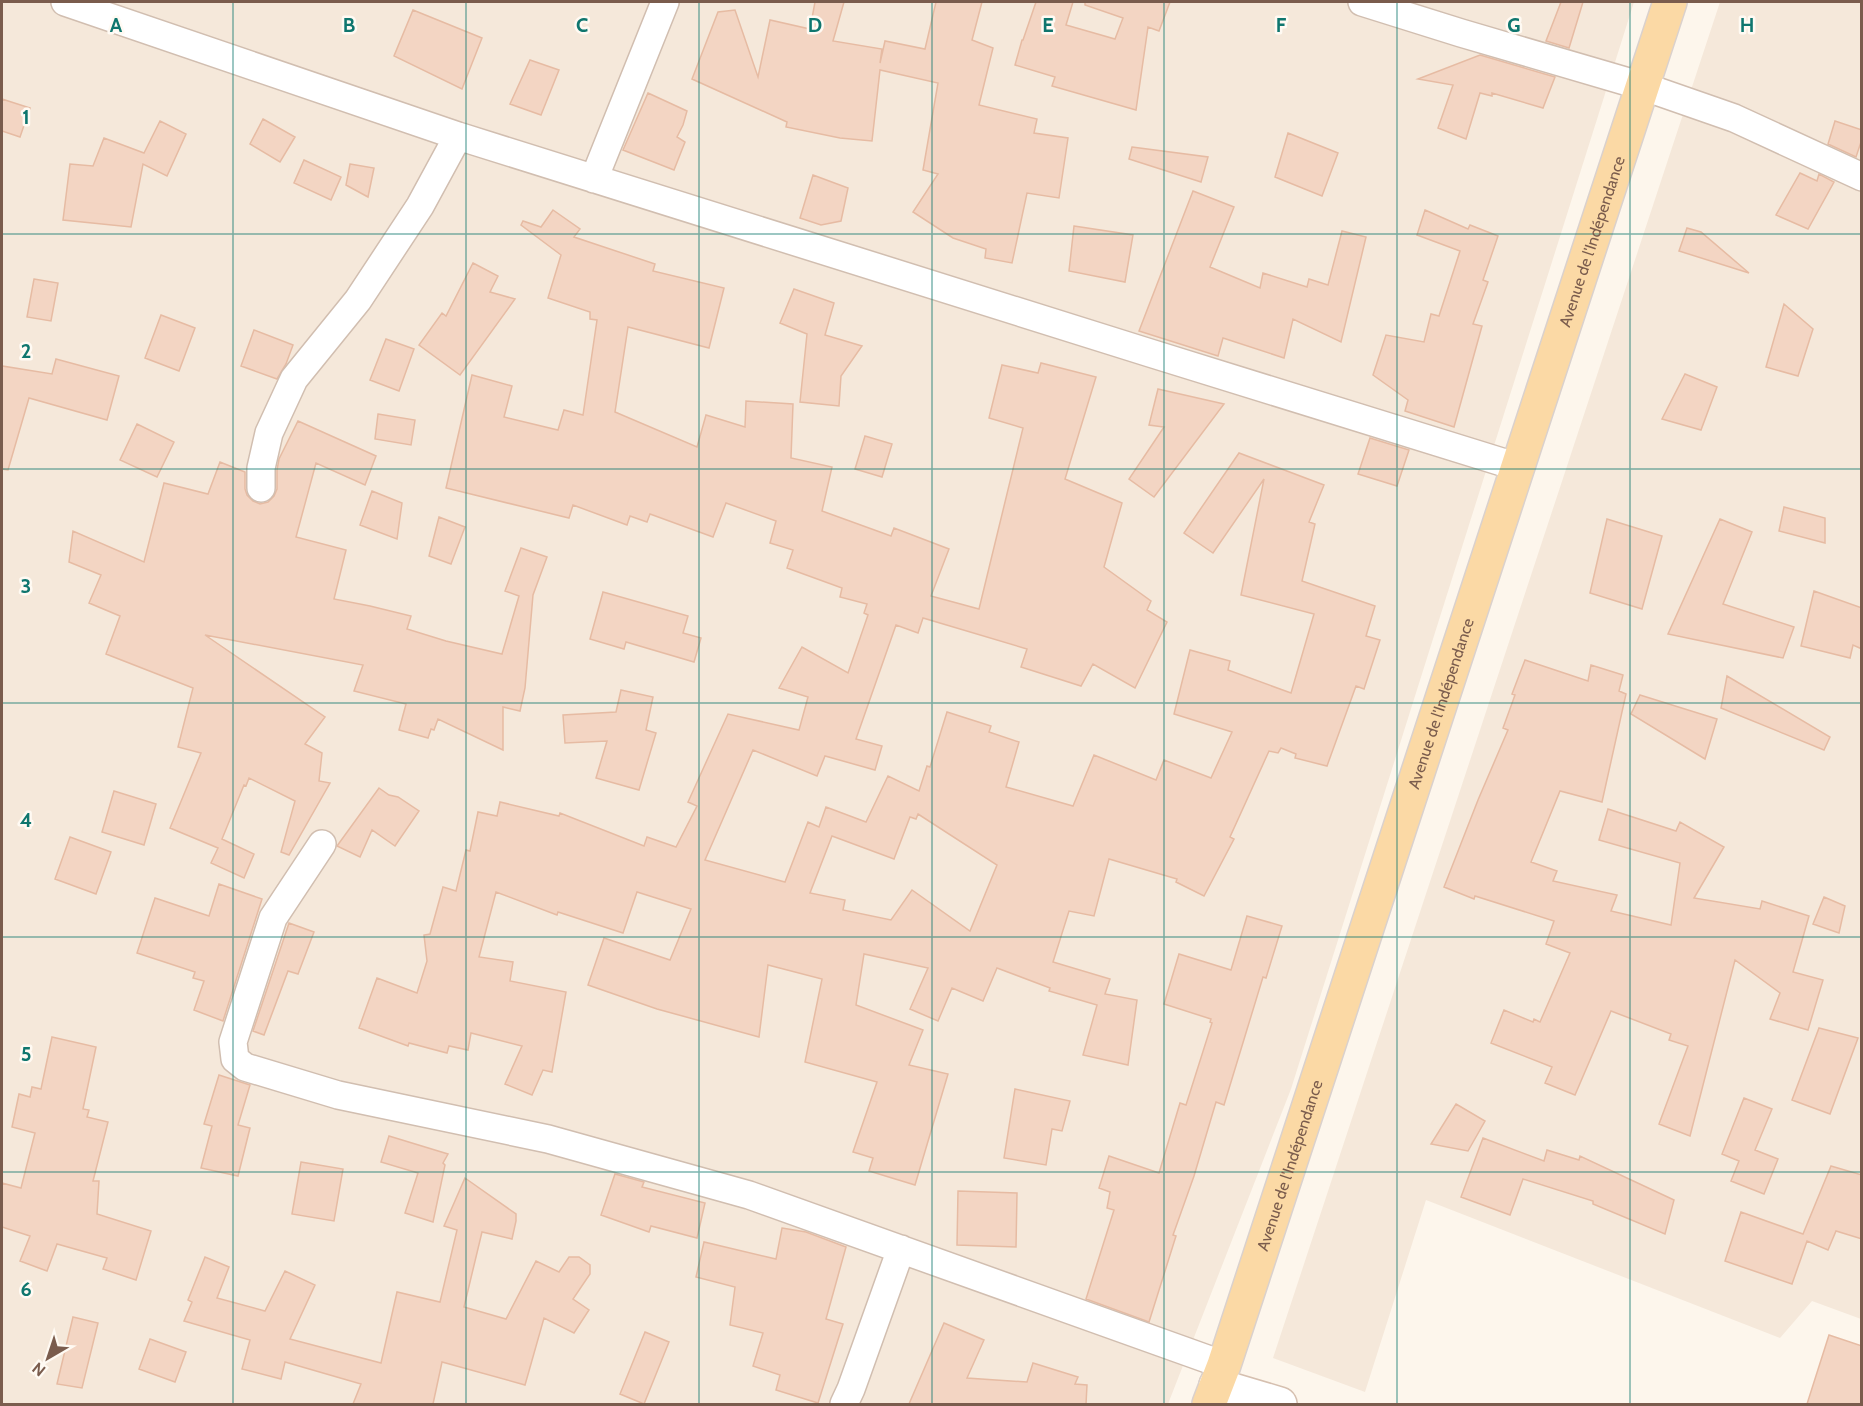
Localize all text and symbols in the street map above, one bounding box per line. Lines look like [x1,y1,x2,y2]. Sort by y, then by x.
text: A [110,13,123,37]
text: B [343,13,355,37]
text: C [576,13,588,37]
text: D [808,13,822,37]
text: E [1042,13,1054,37]
text: F [1276,13,1287,37]
text: G [1507,13,1521,37]
text: H [1740,13,1754,37]
text: 1 [22,105,30,129]
street label: Avenue de l'Indépendance [1555,154,1628,329]
text: 2 [21,339,31,363]
text: 3 [21,574,31,598]
street label: Avenue de l'Indépendance [1404,616,1477,791]
text: 4 [20,808,32,832]
text: 5 [21,1042,31,1066]
street label: Avenue de l'Indépendance [1253,1077,1326,1253]
text: 6 [20,1277,32,1301]
north arrow [18,1328,78,1388]
text: N [29,1358,49,1380]

